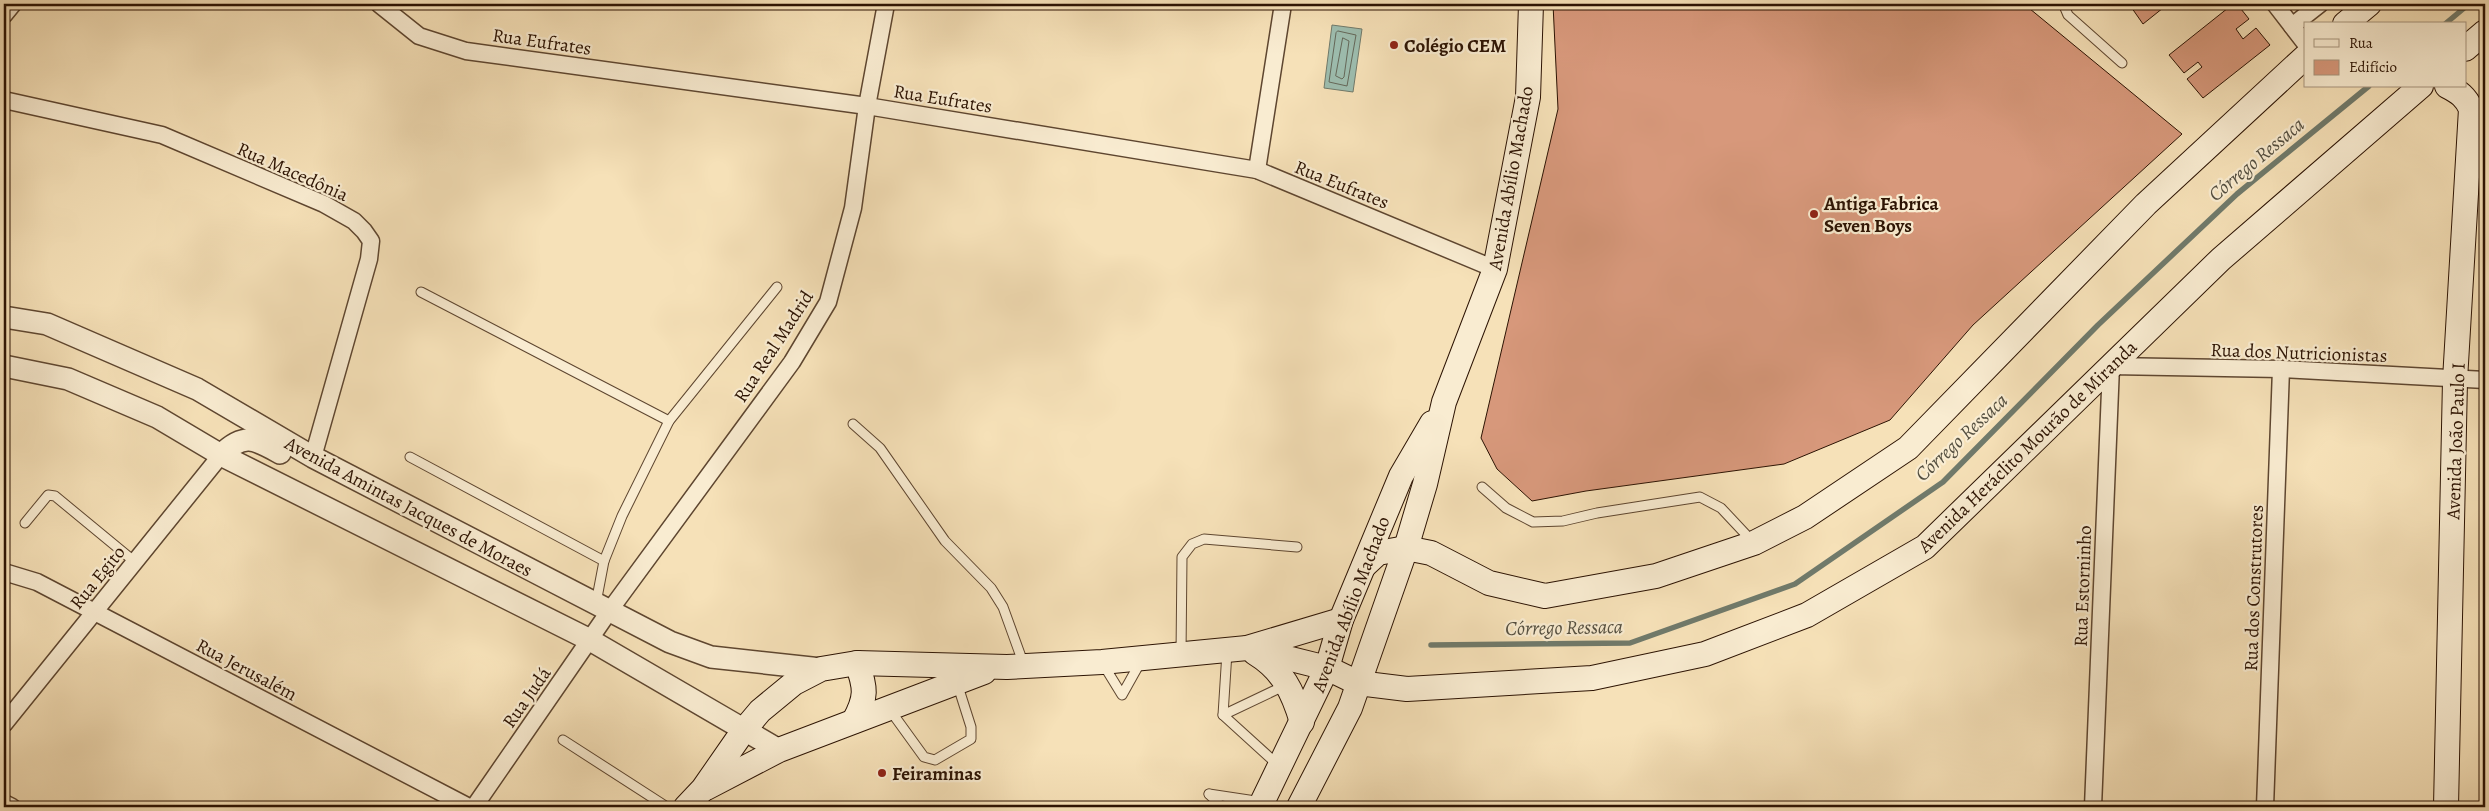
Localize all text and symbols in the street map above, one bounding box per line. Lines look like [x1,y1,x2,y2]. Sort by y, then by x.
street label: Rua Eufrates [491,22,593,62]
legend [2304,22,2466,88]
place label: Colégio CEM [1404,33,1506,59]
text: Rua [2349,33,2373,53]
marker: Colégio CEM [1388,39,1400,51]
text: Edifício [2349,57,2397,77]
street label: Rua Eufrates [892,78,994,120]
street label: Avenida Abílio Machado [1482,84,1540,273]
water label: Córrego Ressaca [2203,111,2310,208]
street label: Rua Macedônia [233,136,352,208]
street label: Rua Eufrates [1291,154,1393,216]
place label: Antiga Fabrica Seven Boys [1823,191,1940,239]
marker: Antiga Fabrica Seven Boys [1808,208,1820,220]
street label: Rua Real Madrid [728,285,820,408]
street label: Avenida Heráclito Mourão de Miranda [1912,335,2143,559]
street label: Rua dos Nutricionistas [2210,337,2388,369]
street label: Avenida João Paulo I [2440,362,2472,521]
water label: Córrego Ressaca [1909,387,2014,487]
street label: Avenida Amintas Jacques de Moraes [279,430,537,583]
street label: Rua dos Construtores [2238,504,2270,672]
street label: Avenida Abílio Machado [1305,513,1396,697]
street label: Rua Estorninho [2068,525,2098,647]
street label: Rua Egito [64,540,131,615]
water label: Córrego Ressaca [1505,613,1623,642]
street label: Rua Jerusalém [191,632,302,707]
street label: Rua Judá [496,662,557,733]
place label: Feiraminas [892,761,982,787]
marker: Feiraminas [876,767,888,779]

